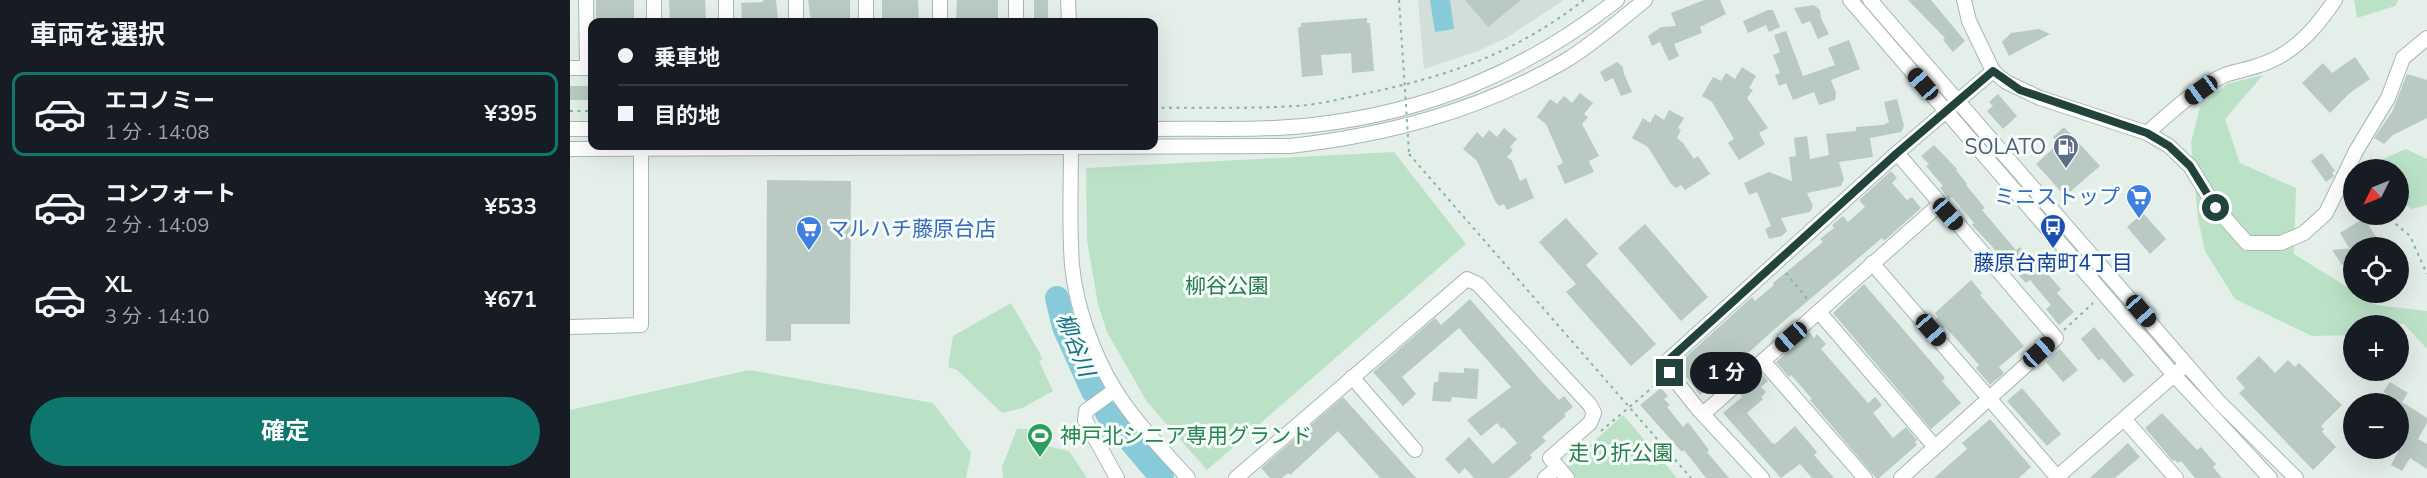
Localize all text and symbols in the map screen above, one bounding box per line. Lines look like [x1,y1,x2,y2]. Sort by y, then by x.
text: 車両を選択 [30,17,165,54]
text: 乗車地 [654,43,720,73]
car [1904,65,1942,103]
car [2181,72,2221,108]
text: エコノミー [105,86,215,116]
icon: car [33,87,87,141]
text: ¥395 [484,99,537,129]
text: 目的地 [654,101,720,131]
text: 1 分 · 14:08 [105,119,210,146]
fuel station icon: SOLATO [2051,132,2081,170]
place label: SOLATO [1964,133,2046,161]
north arrow [2343,159,2409,225]
map controls [2343,159,2409,459]
text: コンフォート [105,179,236,209]
icon: car [33,180,87,234]
supermarket icon: ミニストップ [2124,182,2154,220]
place label: ミニストップ [1994,183,2120,211]
text: ¥533 [484,192,537,222]
route start [2202,194,2229,221]
car [1929,195,1967,233]
text: 2 分 · 14:09 [105,212,210,239]
bus stop icon: 藤原台南町4丁目 [2038,212,2068,250]
supermarket icon: マルハチ藤原台店 [794,214,824,252]
place label: マルハチ藤原台店 [828,215,996,243]
button: locate [2343,237,2409,303]
place label: 藤原台南町4丁目 [1973,249,2133,277]
text: XL [105,270,132,300]
park label: 柳谷公園 [1185,272,1269,300]
icon: car [33,273,87,327]
text: ¥671 [484,285,537,315]
car [2122,292,2160,330]
text: 3 分 · 14:10 [105,303,210,330]
water label: 柳谷川 [1049,309,1102,383]
car [1912,311,1950,349]
button: + [2343,315,2409,381]
car [1772,318,1810,356]
car [2020,333,2058,371]
callout: 1 分 [1691,352,1763,394]
route end [1656,359,1683,386]
text: 1 分 [1707,359,1745,386]
button: − [2343,393,2409,459]
button: 確定 [30,397,540,466]
sports icon: 神戸北シニア専用グランド [1025,421,1055,459]
place label: 神戸北シニア専用グランド [1060,422,1312,450]
park label: 走り折公園 [1569,439,1674,467]

